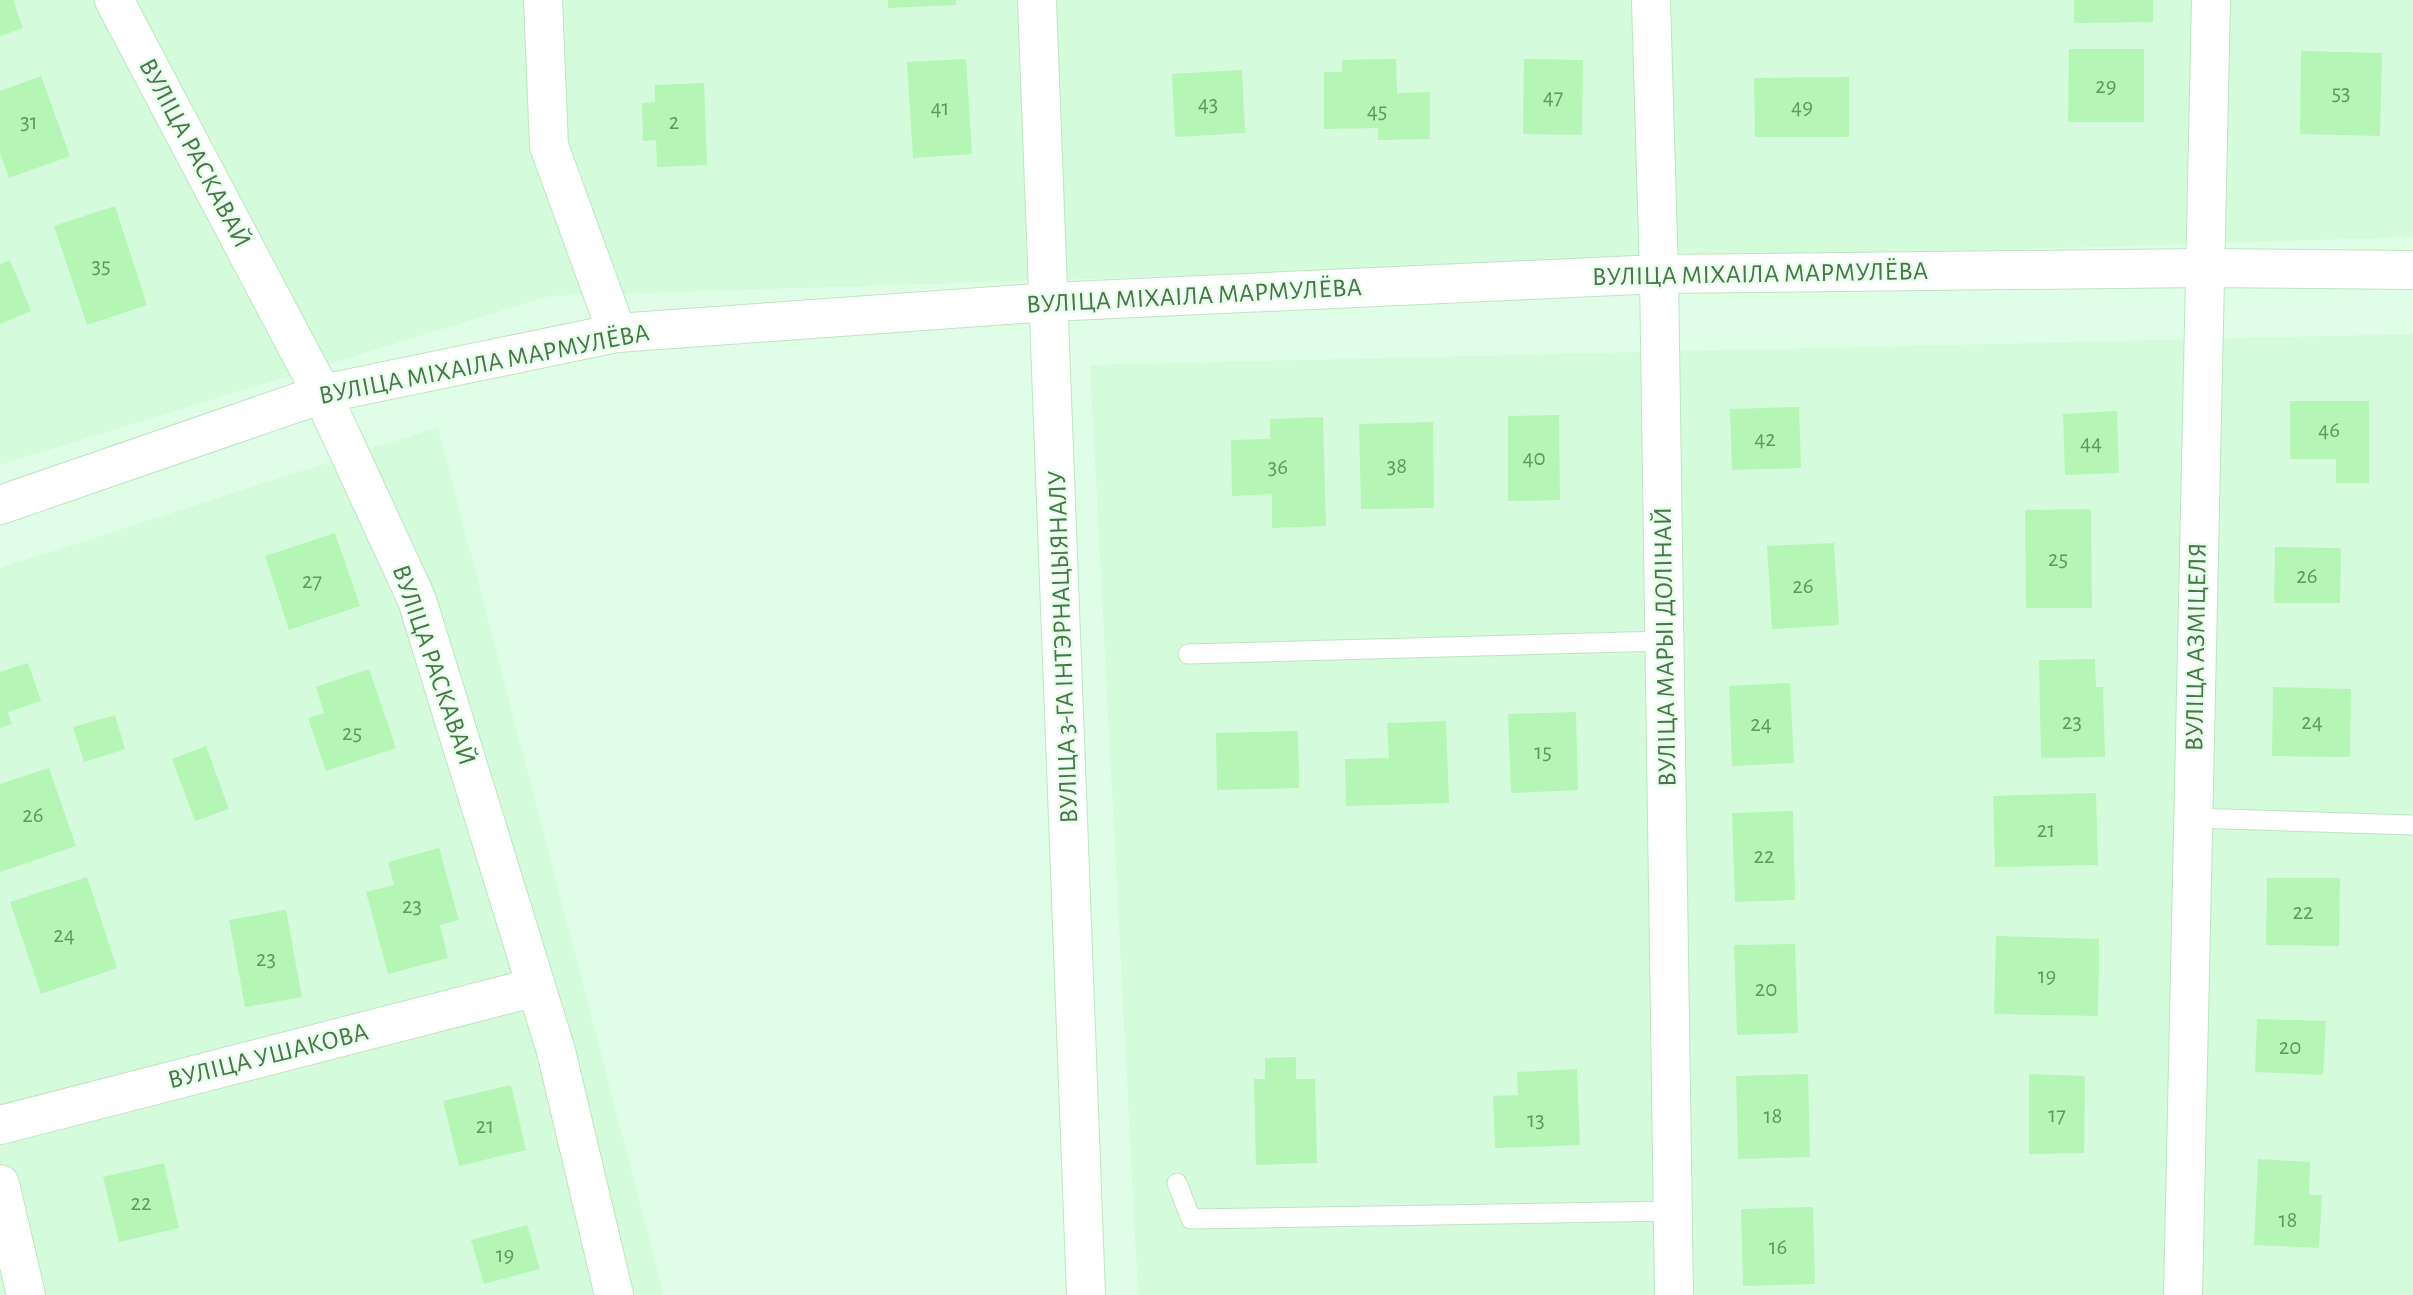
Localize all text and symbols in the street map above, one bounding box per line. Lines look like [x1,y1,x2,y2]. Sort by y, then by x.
street label: ВУЛІЦА РАСКАВАЙ [134,54,256,252]
house number: 29 [2095,75,2117,98]
house number: 53 [2331,82,2351,105]
house number: 47 [1543,86,1563,109]
house number: 43 [1198,93,1218,116]
house number: 49 [1791,96,1813,119]
house number: 41 [931,97,949,120]
house number: 45 [1367,100,1387,123]
house number: 31 [20,111,38,134]
house number: 2 [669,111,679,134]
house number: 35 [91,255,111,278]
street label: ВУЛІЦА МІХАІЛА МАРМУЛЁВА [1592,257,1928,290]
street label: ВУЛІЦА МІХАІЛА МАРМУЛЁВА [1025,273,1363,318]
street label: ВУЛІЦА МІХАІЛА МАРМУЛЁВА [316,318,651,409]
house number: 46 [2318,419,2340,442]
house number: 42 [1754,428,1776,451]
house number: 44 [2080,432,2102,455]
house number: 40 [1522,447,1546,470]
house number: 38 [1387,455,1407,478]
house number: 36 [1268,456,1288,479]
street label: ВУЛІЦА 3-ГА ІНТЭРНАЦЫЯНАЛУ [1044,470,1082,824]
street label: ВУЛІЦА МАРЫІ ДОЛІНАЙ [1650,507,1680,787]
street label: ВУЛІЦА АЗМІЦЕЛЯ [2181,542,2211,752]
house number: 25 [2048,548,2068,571]
street label: ВУЛІЦА РАСКАВАЙ [388,561,480,769]
house number: 26 [2296,565,2318,588]
house number: 27 [302,570,322,593]
house number: 26 [1792,575,1814,598]
house number: 23 [2062,711,2082,734]
house number: 24 [2301,711,2323,734]
house number: 24 [1750,713,1772,736]
house number: 25 [342,722,362,745]
house number: 15 [1534,741,1552,764]
house number: 26 [22,804,44,827]
house number: 21 [2037,819,2055,842]
house number: 22 [1754,845,1774,868]
house number: 23 [402,895,422,918]
house number: 22 [2293,901,2313,924]
house number: 24 [53,924,75,947]
house number: 23 [256,948,276,971]
house number: 19 [2038,965,2056,988]
house number: 20 [1755,978,1777,1001]
street label: ВУЛІЦА УШАКОВА [165,1019,371,1093]
house number: 20 [2279,1036,2301,1059]
house number: 17 [2048,1104,2066,1127]
house number: 18 [1764,1105,1782,1128]
house number: 13 [1527,1109,1545,1132]
house number: 21 [476,1115,494,1138]
house number: 22 [131,1192,151,1215]
house number: 18 [2279,1209,2297,1232]
house number: 16 [1769,1236,1787,1259]
house number: 19 [496,1244,514,1267]

